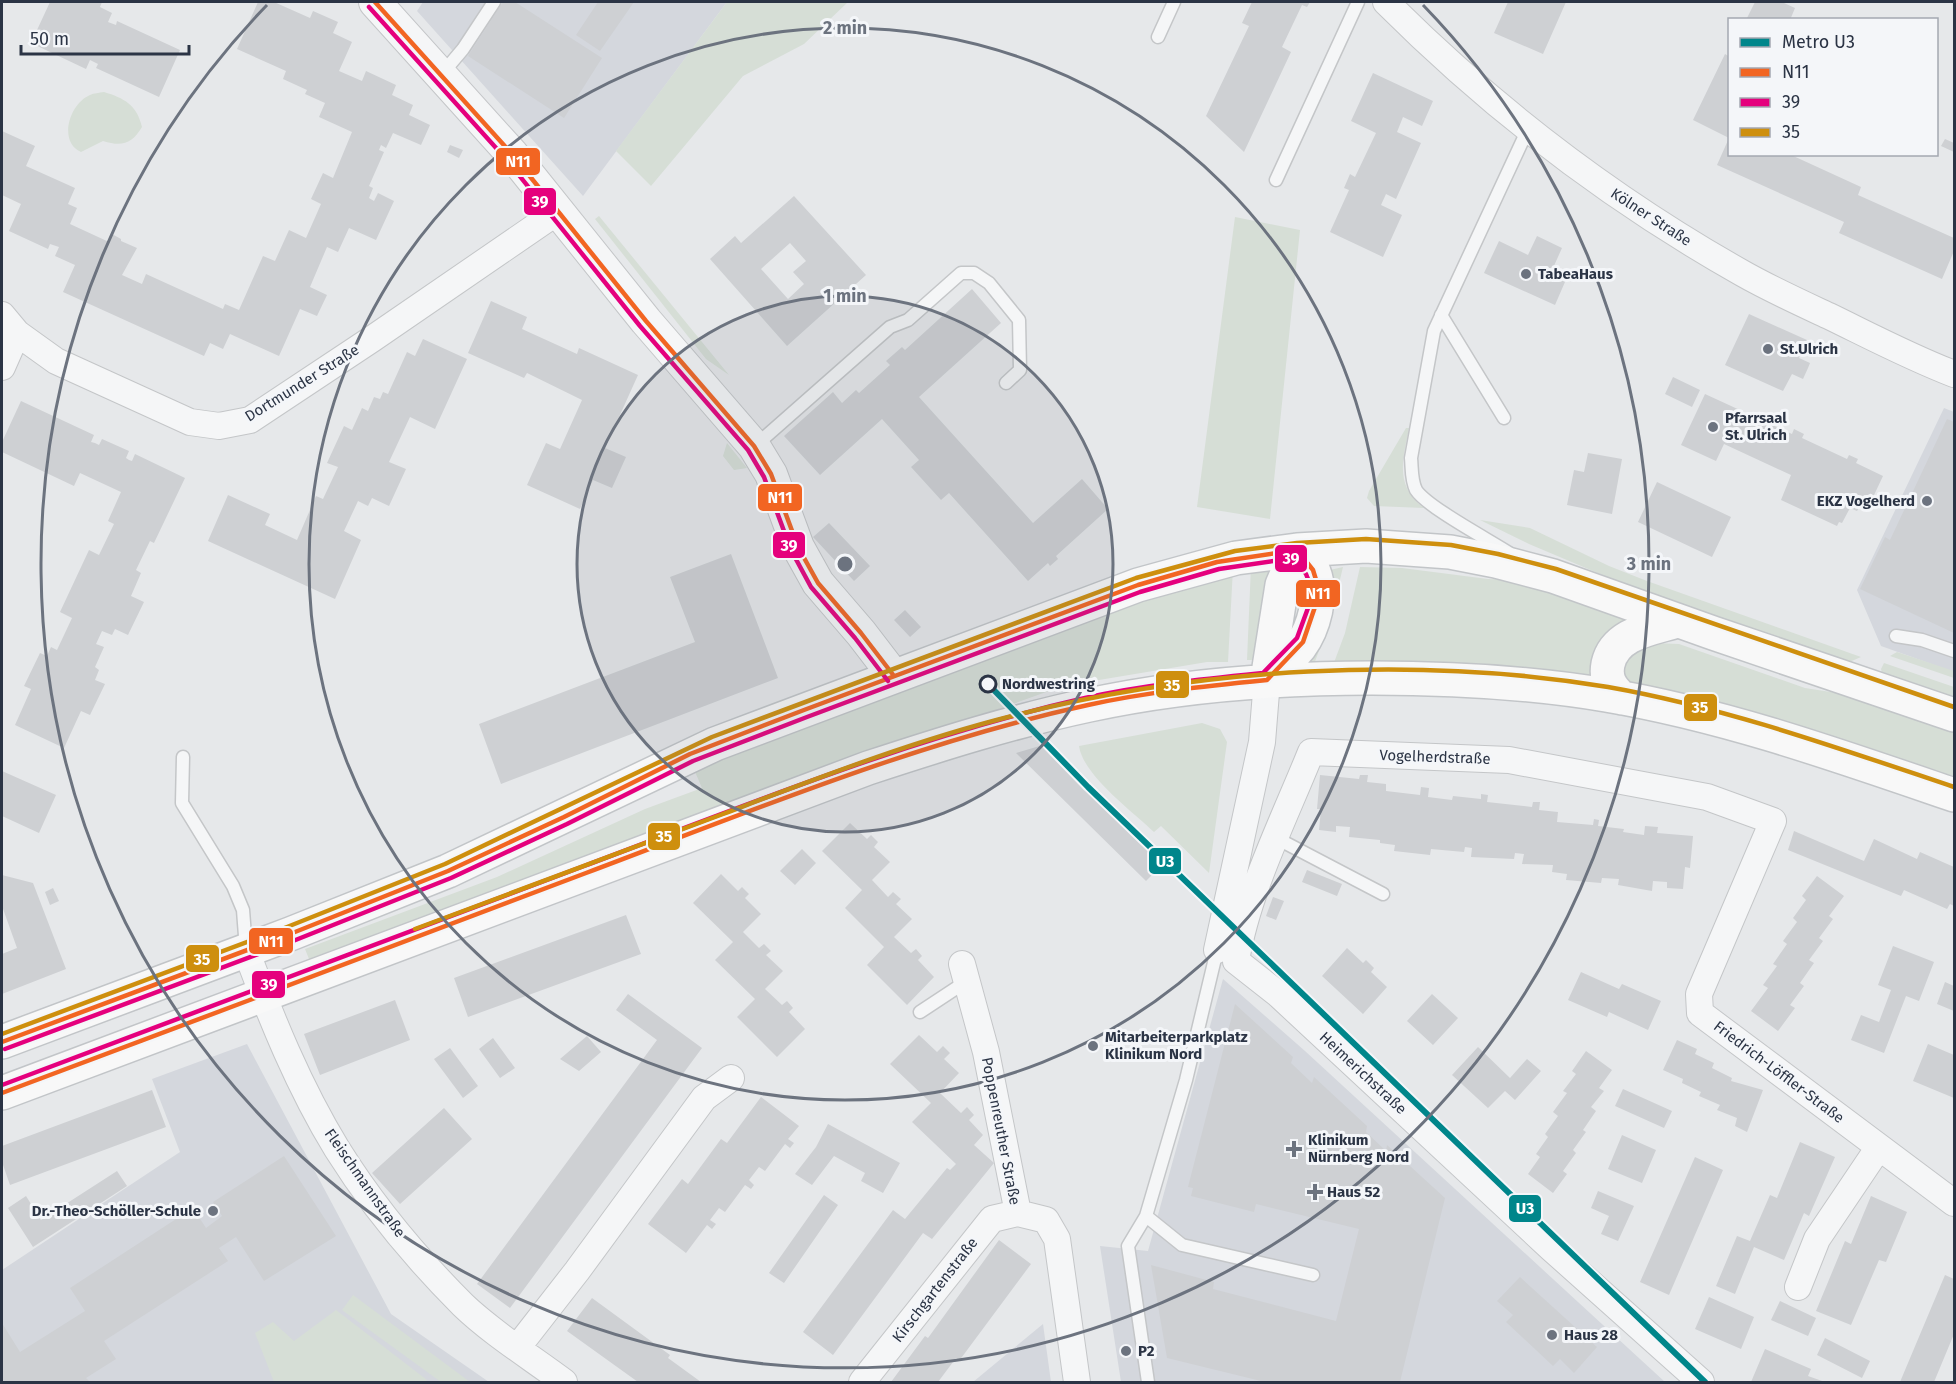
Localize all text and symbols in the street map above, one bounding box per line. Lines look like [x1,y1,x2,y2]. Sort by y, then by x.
text: 2 min [823,17,867,39]
scale bar [21,18,189,56]
legend [1728,18,1938,156]
text: 50 m [30,28,69,50]
text: Metro U3 [1782,31,1855,53]
text: N11 [1782,61,1810,83]
text: 39 [1782,91,1800,113]
text: 35 [1782,121,1800,143]
line badge: N11 [495,147,541,176]
text: N11 [505,152,531,171]
street label: Kölner Straße [1607,184,1695,250]
line badge: 39 [523,187,557,216]
text: 39 [530,192,549,211]
place label: TabeaHaus [1538,265,1613,283]
marker: TabeaHaus [1519,267,1533,281]
text: 1 min [823,285,867,307]
place label: St.Ulrich [1780,340,1838,358]
street label: Dortmunder Straße [242,341,362,425]
marker: St.Ulrich [1761,342,1775,356]
place label: Pfarrsaal St. Ulrich [1725,409,1787,444]
marker: Pfarrsaal St. Ulrich [1706,420,1720,434]
line badge: N11 [757,483,803,512]
text: N11 [767,488,793,507]
place label: EKZ Vogelherd [1817,492,1915,510]
marker: EKZ Vogelherd [1920,494,1934,508]
line badge: 39 [772,531,806,559]
text: 39 [779,536,798,555]
line badge: 39 [1274,544,1308,573]
text: 39 [1281,549,1300,568]
text: 3 min [1626,553,1671,575]
centre of rings [835,554,855,574]
line badge: N11 [1295,579,1341,608]
text: N11 [1305,584,1331,603]
line badge: 35 [1155,670,1190,699]
marker: Nordwestring [979,675,997,693]
place label: Nordwestring [1002,675,1096,693]
text: 35 [1163,676,1181,695]
line badge: 35 [1683,693,1718,722]
text: 35 [1691,698,1709,717]
street label: Vogelherdstraße [1379,746,1491,768]
line badge: 35 [647,822,681,851]
text: 35 [655,827,673,846]
line badge: U3 [1148,847,1182,875]
text: U3 [1156,852,1174,871]
line badge: N11 [248,927,294,955]
text: N11 [258,932,284,951]
line badge: 35 [185,944,220,973]
text: 35 [193,950,211,969]
line badge: 39 [251,970,286,999]
text: 39 [259,975,278,994]
street label: Friedrich-Löffler-Straße [1710,1017,1848,1127]
place label: Mitarbeiterparkplatz Klinikum Nord [1105,1028,1248,1063]
street label: Heimerichstraße [1316,1028,1410,1118]
marker: Mitarbeiterparkplatz Klinikum Nord [1086,1039,1100,1053]
street label: Poppenreuther Straße [978,1056,1024,1206]
street label: Fleischmannstraße [321,1125,409,1241]
place label: Klinikum Nürnberg Nord [1308,1131,1409,1166]
marker: Klinikum Nürnberg Nord [1285,1140,1303,1158]
place label: Haus 52 [1327,1183,1380,1201]
marker: Haus 52 [1308,1185,1322,1199]
line badge: U3 [1508,1194,1542,1223]
text: U3 [1516,1199,1534,1218]
place label: Dr.-Theo-Schöller-Schule [32,1202,201,1220]
marker: Dr.-Theo-Schöller-Schule [206,1204,220,1218]
street label: Kirschgartenstraße [888,1234,982,1346]
place label: Haus 28 [1564,1326,1618,1344]
marker: Haus 28 [1545,1328,1559,1342]
place label: P2 [1138,1342,1155,1360]
marker: P2 [1119,1344,1133,1358]

